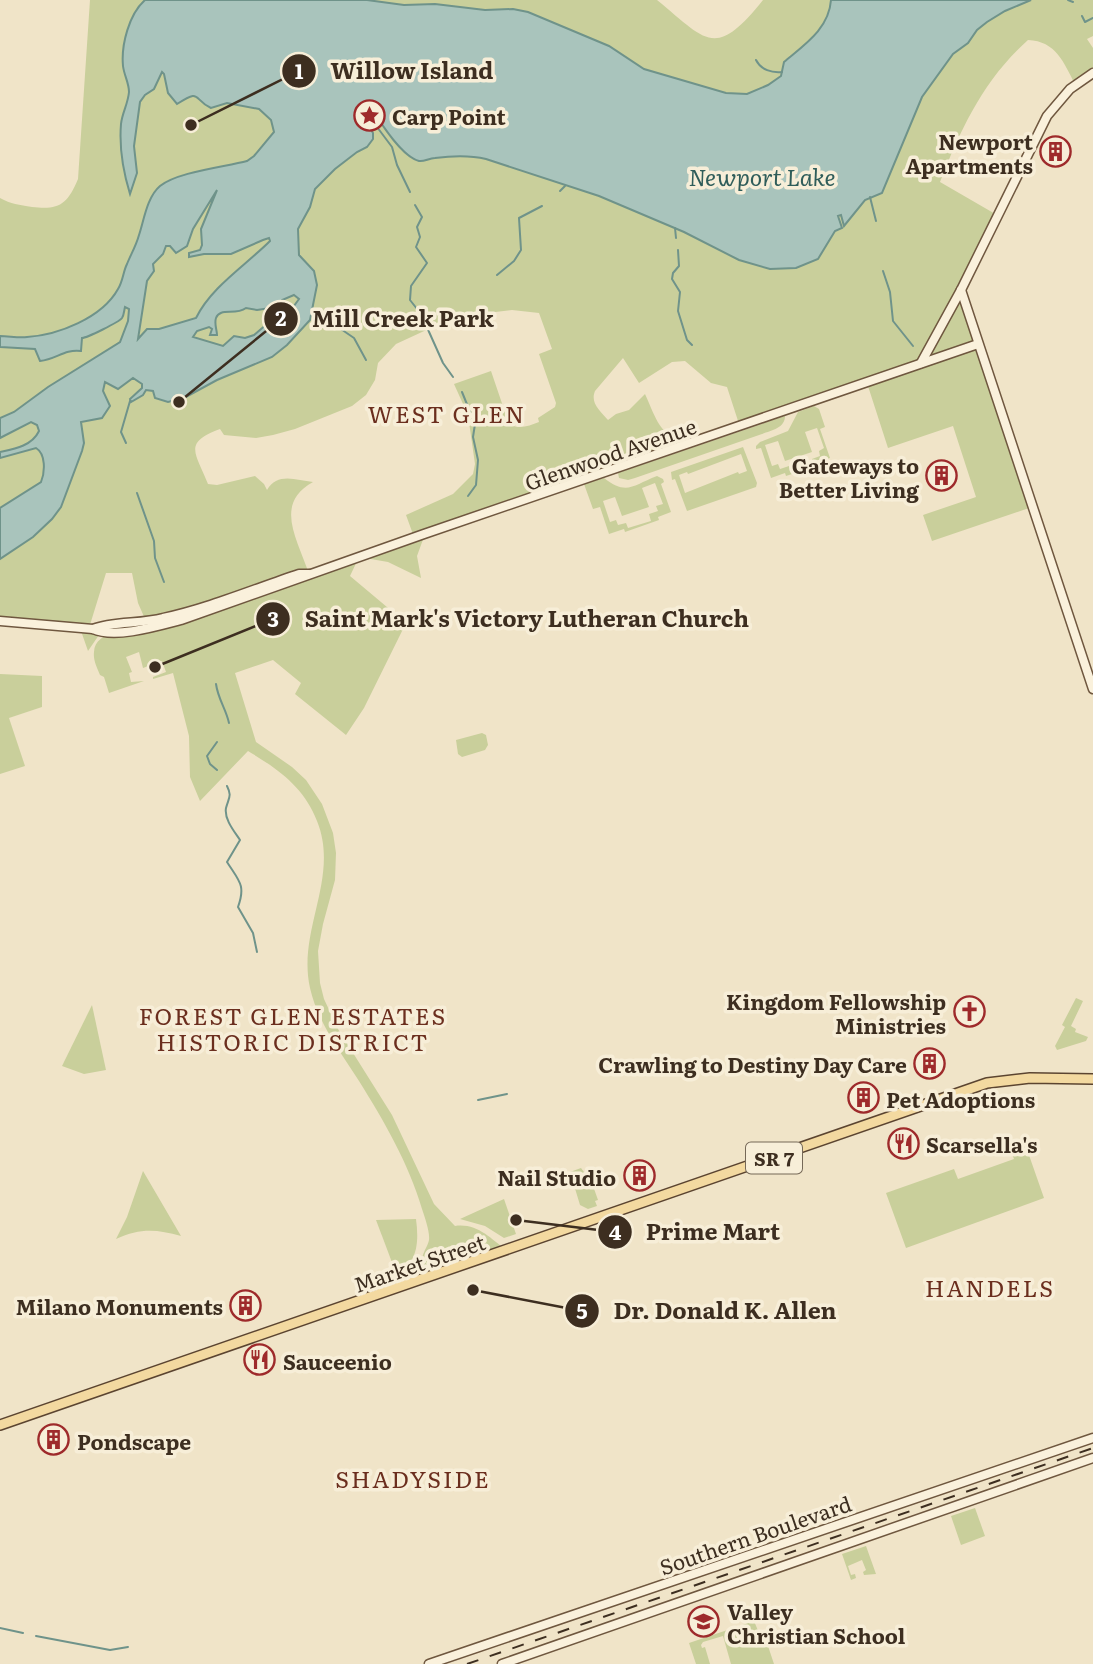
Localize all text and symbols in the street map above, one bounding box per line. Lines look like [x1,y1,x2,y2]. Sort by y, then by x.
callout: Willow Island [281,49,507,93]
text: Willow Island [331,52,493,86]
text: 1 [295,54,304,85]
place icon: Carp Point [352,98,386,132]
place label: Carp Point [392,100,506,131]
place label: Newport Apartments [906,125,1034,180]
building icon: Newport Apartments [1039,135,1073,169]
water label: Newport Lake [688,159,836,193]
callout: Mill Creek Park [263,297,508,341]
text: Mill Creek Park [312,300,495,334]
text: 2 [275,301,287,332]
district label: WEST GLEN [368,396,526,430]
street label: Glenwood Avenue [520,409,700,497]
place label: Gateways to Better Living [779,449,919,504]
building icon: Gateways to Better Living [925,459,959,493]
callout: Saint Mark's Victory Lutheran Church [255,597,763,641]
text: Saint Mark's Victory Lutheran Church [305,600,749,634]
text: 3 [267,602,279,633]
place label: Kingdom Fellowship Ministries [726,985,946,1040]
church icon: Kingdom Fellowship Ministries [952,995,986,1029]
district label: FOREST GLEN ESTATES HISTORIC DISTRICT [139,998,447,1058]
building icon: Crawling to Destiny Day Care [913,1046,947,1080]
place label: Crawling to Destiny Day Care [598,1048,907,1079]
building icon: Pet Adoptions [846,1081,880,1115]
place label: Pet Adoptions [886,1083,1035,1114]
restaurant icon: Scarsella's [886,1126,920,1160]
place label: Scarsella's [926,1128,1037,1159]
road number: SR 7 [746,1142,802,1174]
building icon: Nail Studio [622,1159,656,1193]
place label: Nail Studio [497,1161,616,1192]
callout: Prime Mart [597,1210,794,1254]
text: Prime Mart [646,1213,780,1247]
text: 4 [609,1215,622,1246]
street label: Market Street [349,1225,489,1299]
district label: HANDELS [925,1270,1055,1304]
building icon: Milano Monuments [229,1288,263,1322]
callout: Dr. Donald K. Allen [565,1289,851,1333]
place label: Milano Monuments [16,1290,223,1321]
text: Dr. Donald K. Allen [613,1292,837,1326]
text: 5 [576,1294,588,1325]
restaurant icon: Sauceenio [243,1343,277,1377]
place label: Sauceenio [283,1345,392,1376]
building icon: Pondscape [37,1423,71,1457]
place label: Pondscape [77,1425,191,1456]
district label: SHADYSIDE [335,1461,491,1495]
street label: Southern Boulevard [655,1487,855,1581]
place label: Valley Christian School [727,1595,906,1650]
school or university icon: Valley Christian School [687,1605,721,1639]

